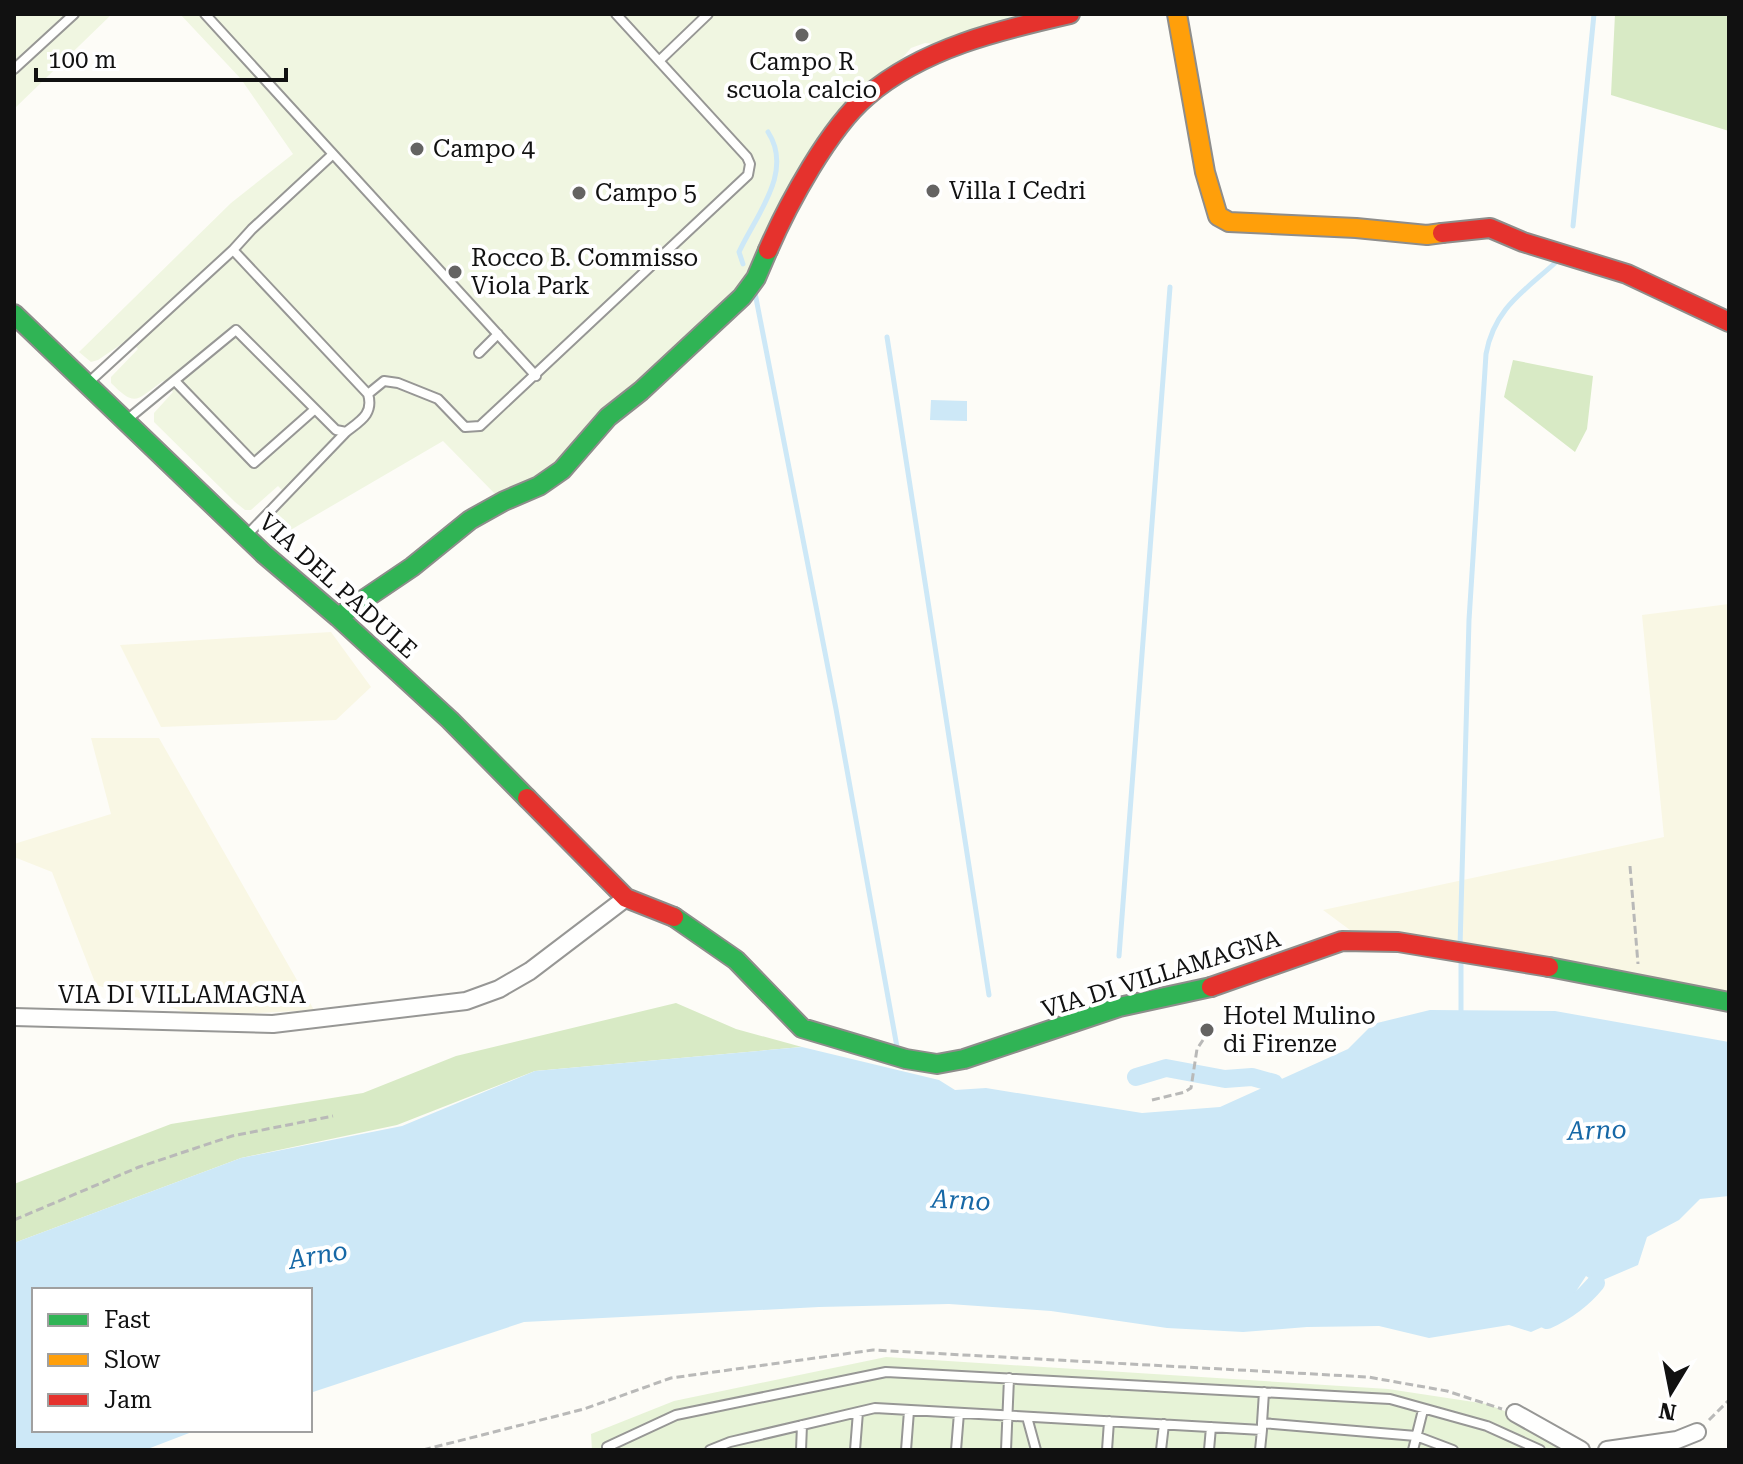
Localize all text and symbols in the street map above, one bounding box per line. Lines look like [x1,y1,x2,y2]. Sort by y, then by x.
marker: Campo R scuola calcio [793,26,811,44]
scale bar [36,32,286,82]
text: 100 m [48,46,116,74]
place label: Campo R scuola calcio [727,48,877,104]
place label: Campo 4 [433,135,536,163]
marker: Campo 4 [408,140,426,158]
place label: Villa I Cedri [949,177,1086,205]
place label: Campo 5 [595,179,697,207]
marker: Villa I Cedri [924,182,942,200]
marker: Campo 5 [570,184,588,202]
place label: Rocco B. Commisso Viola Park [471,244,698,300]
marker: Rocco B. Commisso Viola Park [446,263,464,281]
street label: VIA DEL PADULE [253,508,423,664]
street label: VIA DI VILLAMAGNA [1038,924,1284,1024]
street label: VIA DI VILLAMAGNA [58,981,306,1009]
place label: Hotel Mulino di Firenze [1223,1002,1376,1058]
marker: Hotel Mulino di Firenze [1198,1021,1216,1039]
water label: Arno [1565,1114,1627,1146]
water label: Arno [929,1183,991,1217]
water label: Arno [284,1235,350,1275]
legend [32,1288,312,1432]
text: Fast [104,1306,151,1334]
text: Slow [104,1346,161,1374]
north arrow [1631,1352,1711,1432]
text: Jam [104,1386,152,1414]
text: N [1657,1397,1678,1425]

